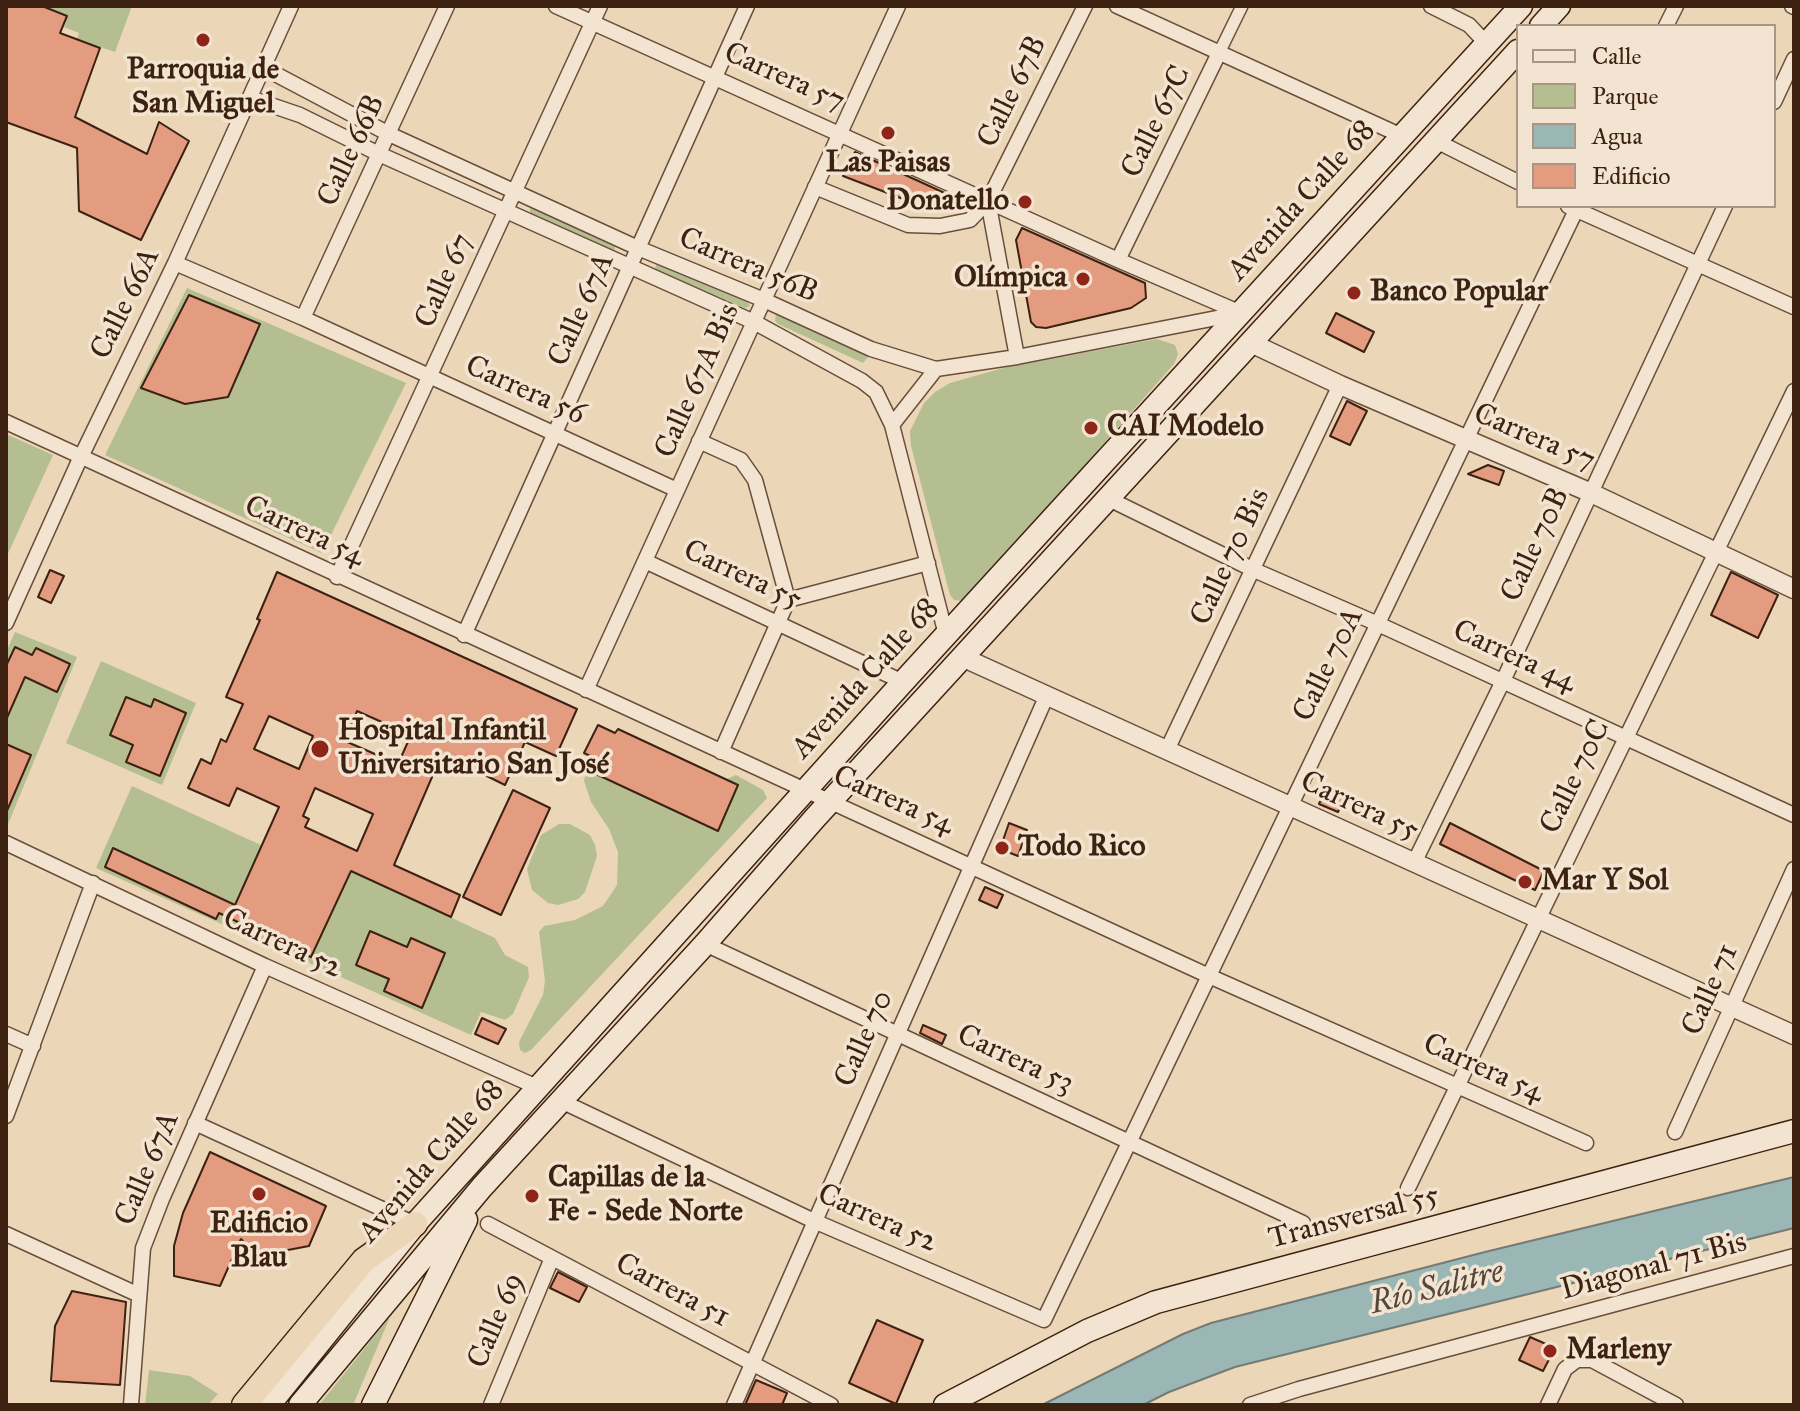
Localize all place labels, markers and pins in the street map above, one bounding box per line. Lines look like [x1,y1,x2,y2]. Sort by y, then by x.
marker: Parroquia de San Miguel [194,31,212,49]
place label: Parroquia de San Miguel [127,53,279,124]
marker: Las Paisas [879,124,897,142]
place label: Las Paisas [826,146,950,182]
place label: Donatello [887,184,1009,220]
marker: Donatello [1016,193,1034,211]
place label: Olímpica [954,261,1067,297]
marker: Olímpica [1074,270,1092,288]
place label: Banco Popular [1370,275,1548,311]
marker: Banco Popular [1345,284,1363,302]
place label: CAI Modelo [1107,410,1264,446]
marker: CAI Modelo [1082,419,1100,437]
place label: Hospital Infantil Universitario San José [338,714,609,784]
marker: Hospital Infantil Universitario San José [309,738,331,760]
place label: Todo Rico [1018,830,1146,866]
marker: Todo Rico [993,839,1011,857]
place label: Mar Y Sol [1541,864,1668,900]
marker: Mar Y Sol [1516,873,1534,891]
place label: Capillas de la Fe - Sede Norte [548,1161,743,1232]
marker: Edificio Blau [250,1185,268,1203]
marker: Capillas de la Fe - Sede Norte [523,1187,541,1205]
place label: Edificio Blau [210,1207,308,1278]
place label: Marleny [1566,1333,1671,1369]
marker: Marleny [1541,1342,1559,1360]

